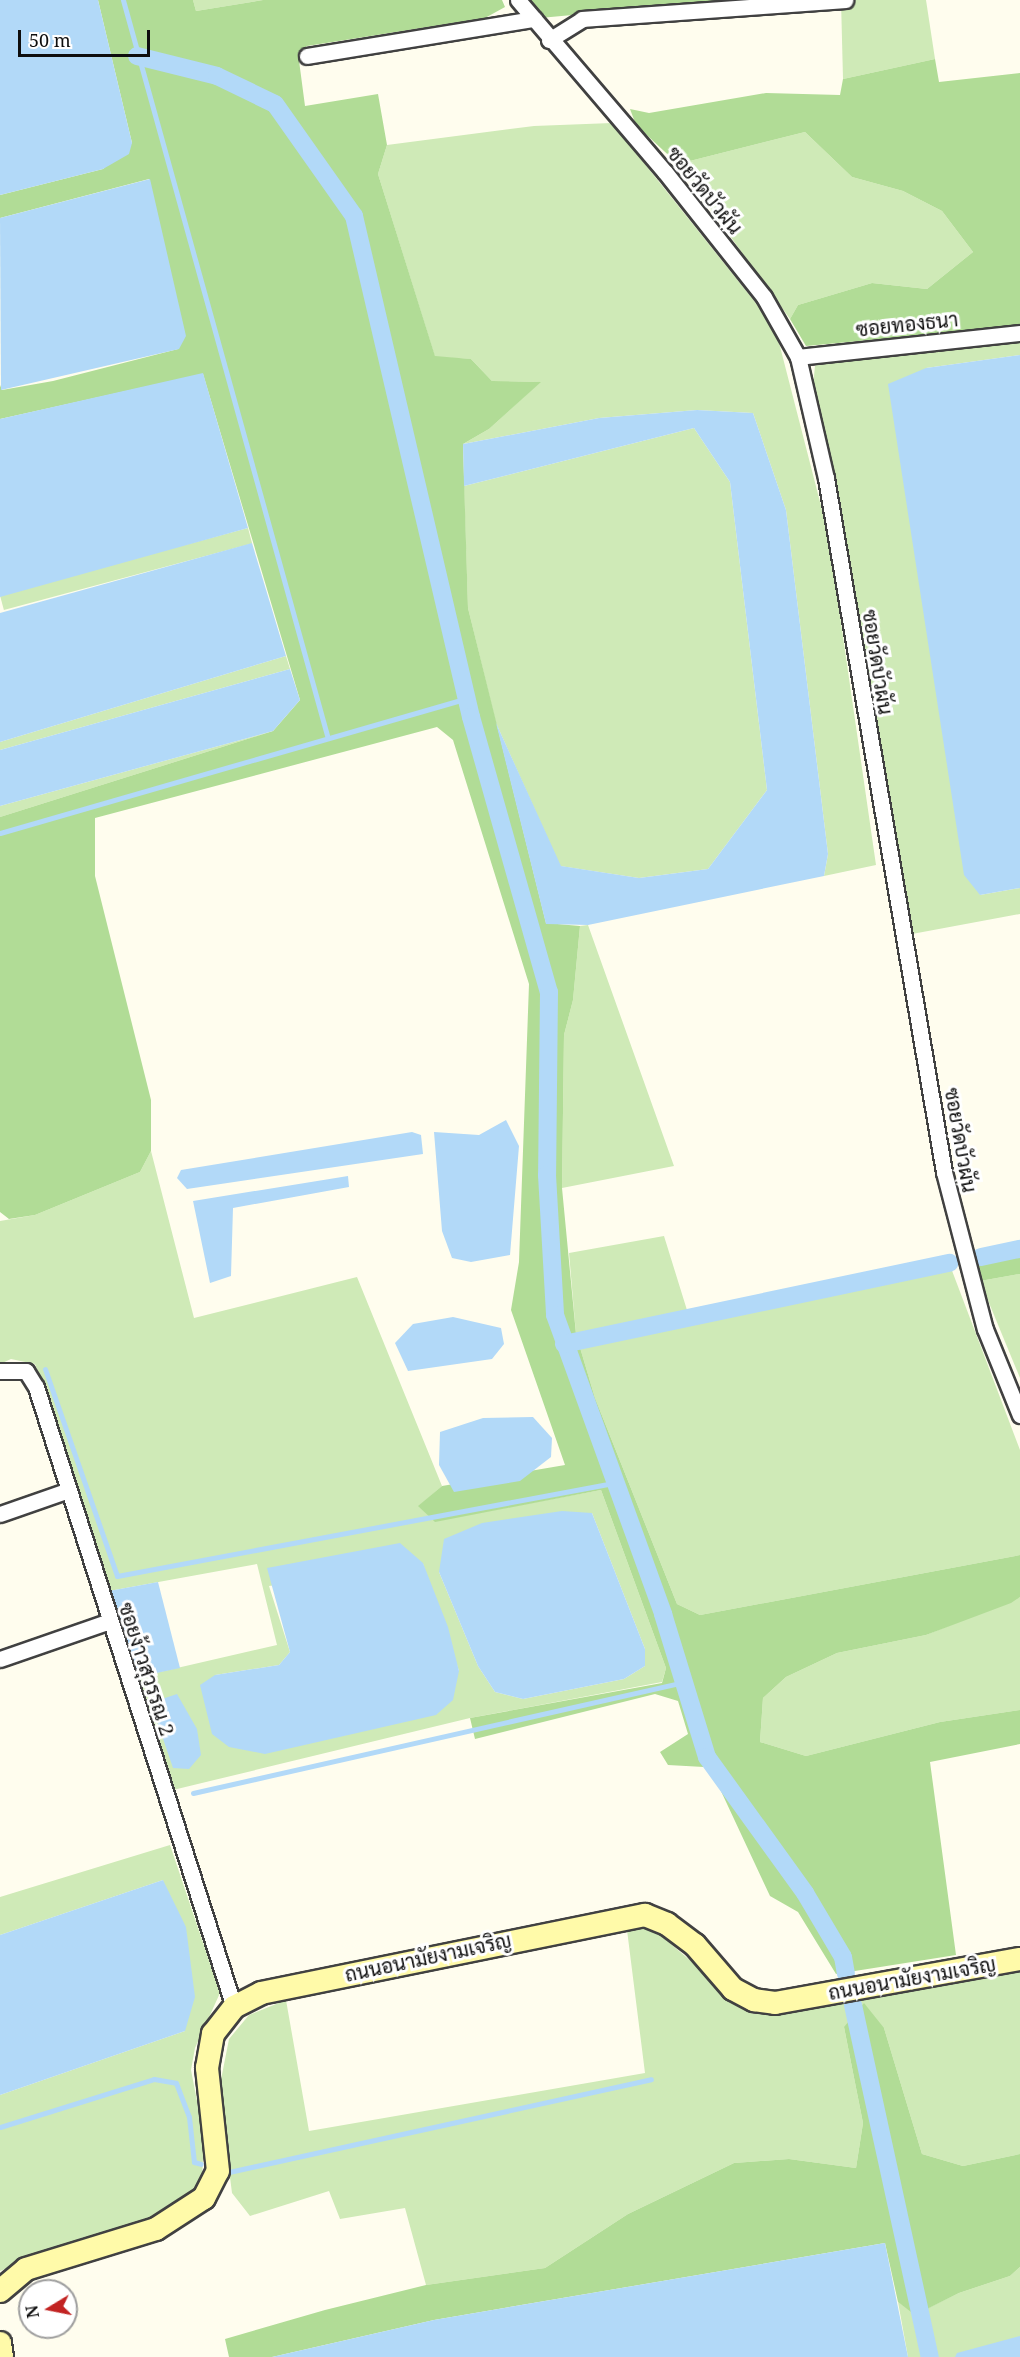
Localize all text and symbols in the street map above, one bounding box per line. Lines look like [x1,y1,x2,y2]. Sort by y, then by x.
scale bar [21,18,153,56]
text: 50 m [29,28,71,52]
street label: ซอยวัดบัวผัน [662,141,748,239]
street label: ซอยทองธนา [855,307,959,341]
street label: ซอยวัดบัวผัน [858,608,898,716]
street label: ซอยวัดบัวผัน [940,1086,982,1194]
street label: ซอยง้าวสุวรรณ 2 [114,1599,180,1739]
street label: ถนนอนามัยงามเจริญ [343,1928,513,1986]
street label: ถนนอนามัยงามเจริญ [826,1951,998,2005]
north arrow [18,2279,78,2339]
text: N [20,2304,44,2320]

